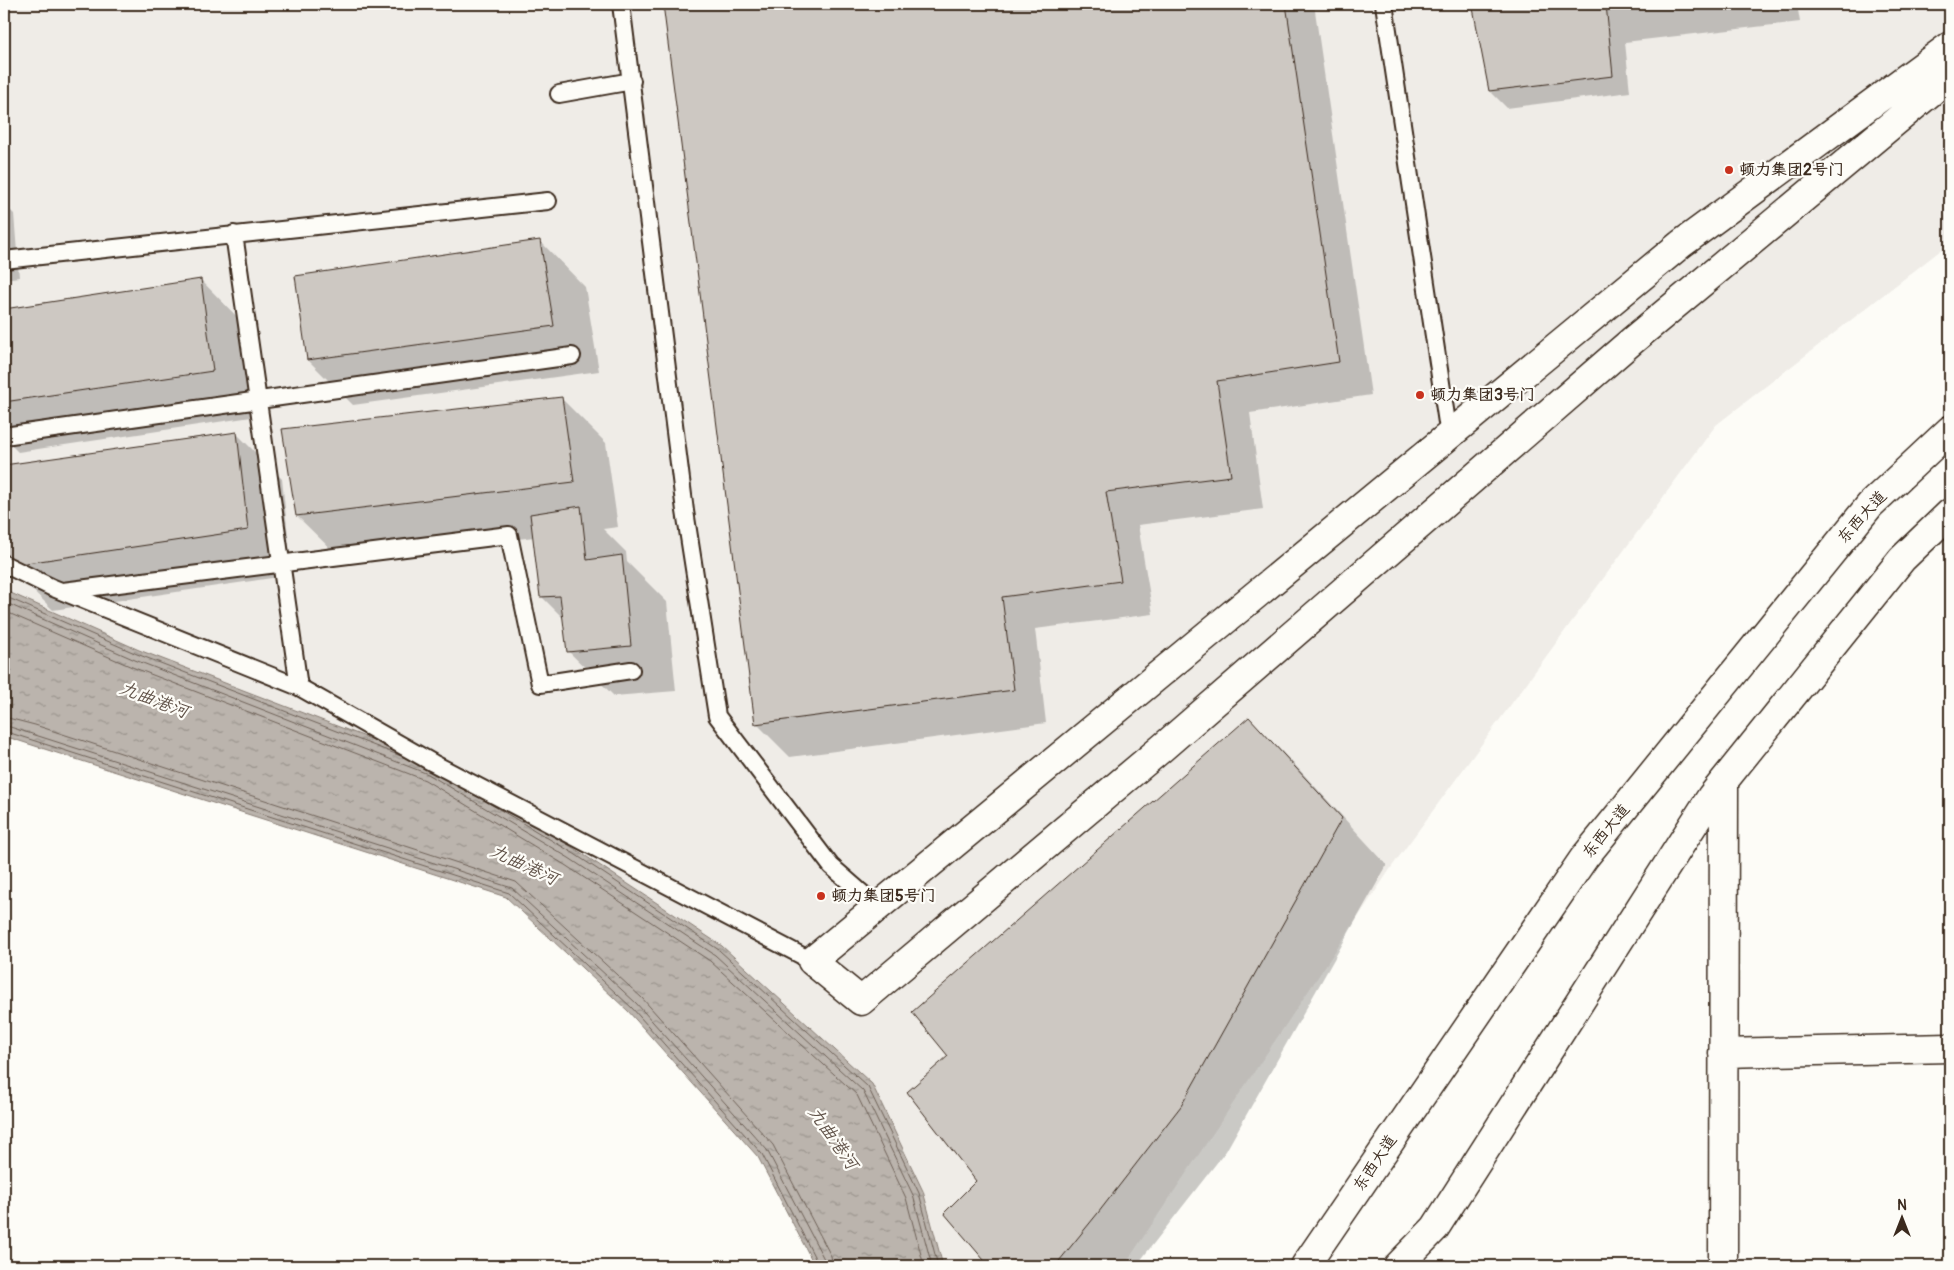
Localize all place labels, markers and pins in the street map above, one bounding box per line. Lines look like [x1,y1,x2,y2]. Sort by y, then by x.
place label: 顿力集团2号门 [1739,160,1844,180]
marker: 顿力集团2号门 [1723,164,1735,176]
place label: 顿力集团3号门 [1430,385,1535,405]
marker: 顿力集团3号门 [1414,389,1426,401]
place label: 顿力集团5号门 [831,886,936,906]
marker: 顿力集团5号门 [815,890,827,902]

